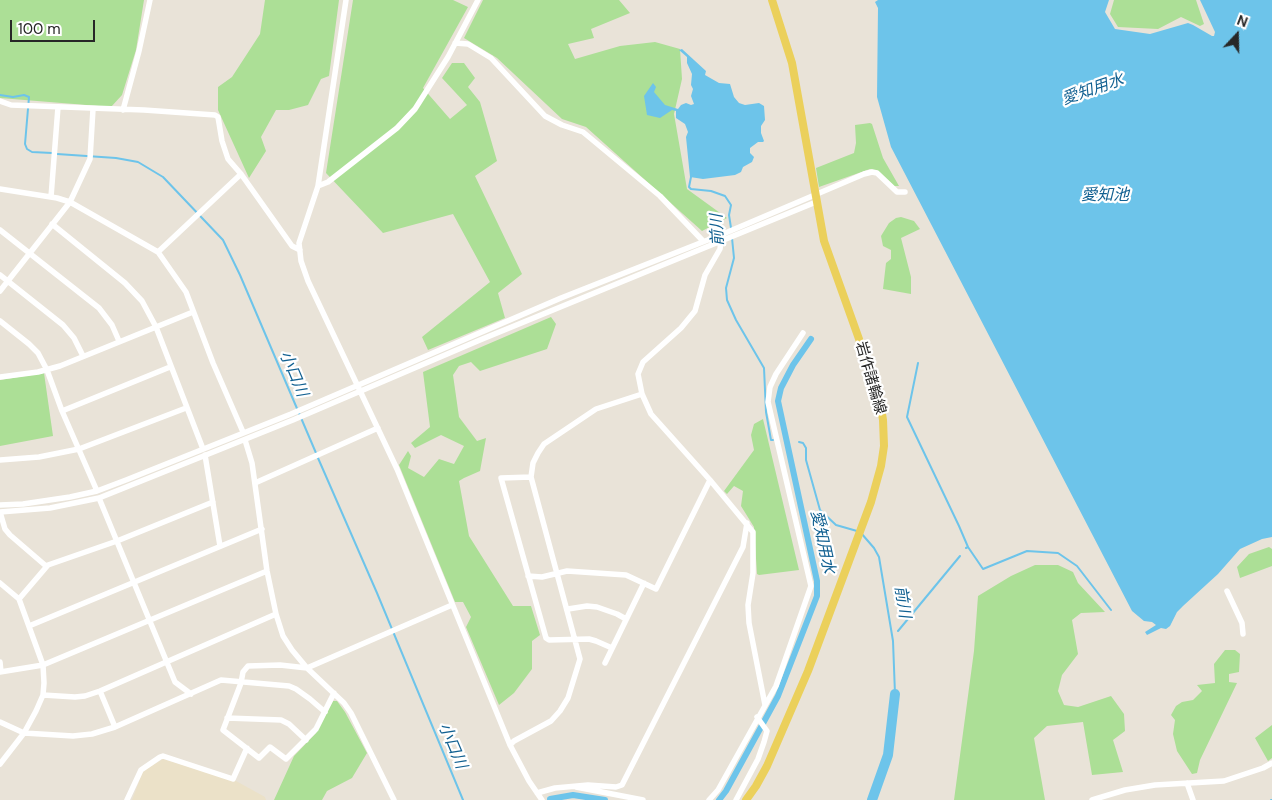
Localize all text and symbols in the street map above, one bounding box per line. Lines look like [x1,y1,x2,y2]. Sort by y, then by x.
scale bar [12,10,98,42]
north arrow [1212,10,1262,60]
text: N [1234,11,1250,31]
text: 100 m [18,19,61,39]
water label: 愛知用水 [1060,71,1126,109]
water label: 愛知池 [1081,186,1129,206]
water label: 前川 [708,214,728,246]
street label: 岩作諸輪線 [851,339,889,417]
water label: 小口川 [275,348,311,400]
water label: 愛知用水 [806,509,838,575]
water label: 前川 [890,585,914,619]
water label: 小口川 [434,720,470,772]

